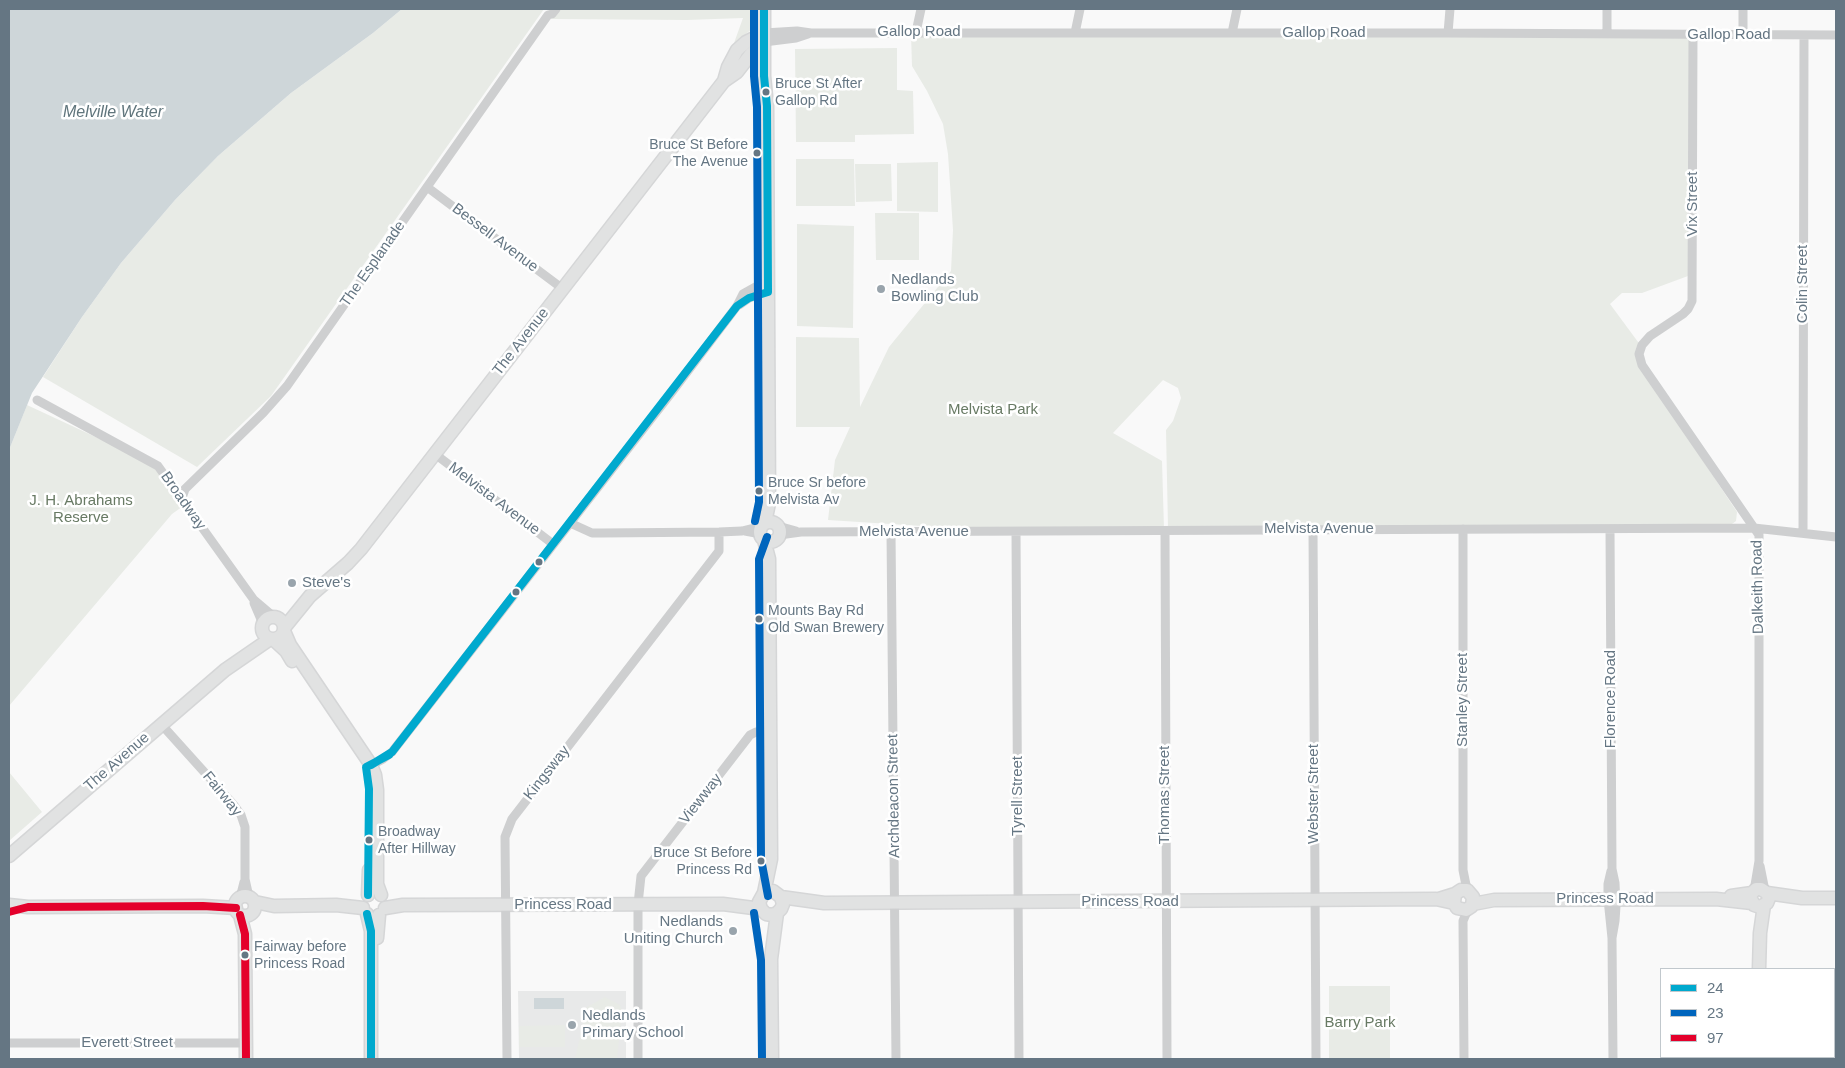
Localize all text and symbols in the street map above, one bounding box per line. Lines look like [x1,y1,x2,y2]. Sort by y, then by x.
street label: Gallop Road [877,23,961,41]
street label: Gallop Road [1282,24,1366,42]
street label: Gallop Road [1687,26,1771,44]
place label: Bruce St After Gallop Rd [775,76,862,108]
marker: Bruce St After Gallop Rd [761,87,771,97]
water label: Melville Water [63,103,163,123]
place label: Bruce St Before The Avenue [649,137,748,170]
marker: Bruce St Before The Avenue [752,148,762,158]
street label: Vix Street [1684,172,1702,236]
street label: Bessell Avenue [448,200,542,276]
street label: The Esplanade [337,218,409,310]
street label: Colin Street [1794,245,1812,323]
place label: Nedlands Bowling Club [891,271,979,306]
marker: Nedlands Bowling Club [875,283,887,295]
street label: The Avenue [489,305,553,379]
park label: Melvista Park [948,401,1038,419]
street label: Melvista Avenue [445,459,543,539]
street label: Broadway [156,469,210,533]
place label: Bruce Sr before Melvista Av [768,475,866,508]
marker: Bruce Sr before Melvista Av [754,486,764,496]
park label: J. H. Abrahams Reserve [29,492,133,527]
street label: Melvista Avenue [1264,520,1374,538]
street label: Melvista Avenue [859,523,969,541]
street label: Dalkeith Road [1748,540,1768,634]
unlabelled marker [534,557,544,567]
place label: Steve's [302,574,351,592]
marker: Steve's [286,577,298,589]
unlabelled marker [511,587,521,597]
place label: Mounts Bay Rd Old Swan Brewery [768,603,884,636]
marker: Mounts Bay Rd Old Swan Brewery [754,614,764,624]
street label: Florence Road [1602,650,1620,748]
street label: Stanley Street [1454,653,1472,747]
street label: The Avenue [81,729,153,795]
street label: Archdeacon Street [884,734,904,858]
street label: Kingsway [520,742,574,804]
street label: Webster Street [1305,744,1323,844]
street label: Thomas Street [1156,746,1174,844]
street label: Tyrell Street [1009,756,1027,836]
street label: Fairway [198,768,246,820]
street label: Viewway [676,770,726,828]
place label: Broadway After Hillway [378,824,456,856]
marker: Broadway After Hillway [364,835,374,845]
place label: Bruce St Before Princess Rd [653,845,752,878]
marker: Bruce St Before Princess Rd [756,856,766,866]
street label: Princess Road [1556,890,1654,908]
street label: Princess Road [1081,893,1179,911]
street label: Princess Road [514,896,612,914]
place label: Nedlands Uniting Church [624,913,723,948]
marker: Nedlands Uniting Church [727,925,739,937]
place label: Fairway before Princess Road [254,939,347,972]
marker: Fairway before Princess Road [240,950,250,960]
legend [1660,968,1835,1058]
text: 24 [1707,979,1724,996]
text: 23 [1707,1004,1724,1021]
place label: Nedlands Primary School [582,1007,684,1042]
park label: Barry Park [1325,1014,1395,1032]
marker: Nedlands Primary School [566,1019,578,1031]
text: 97 [1707,1029,1724,1046]
street label: Everett Street [81,1034,173,1052]

